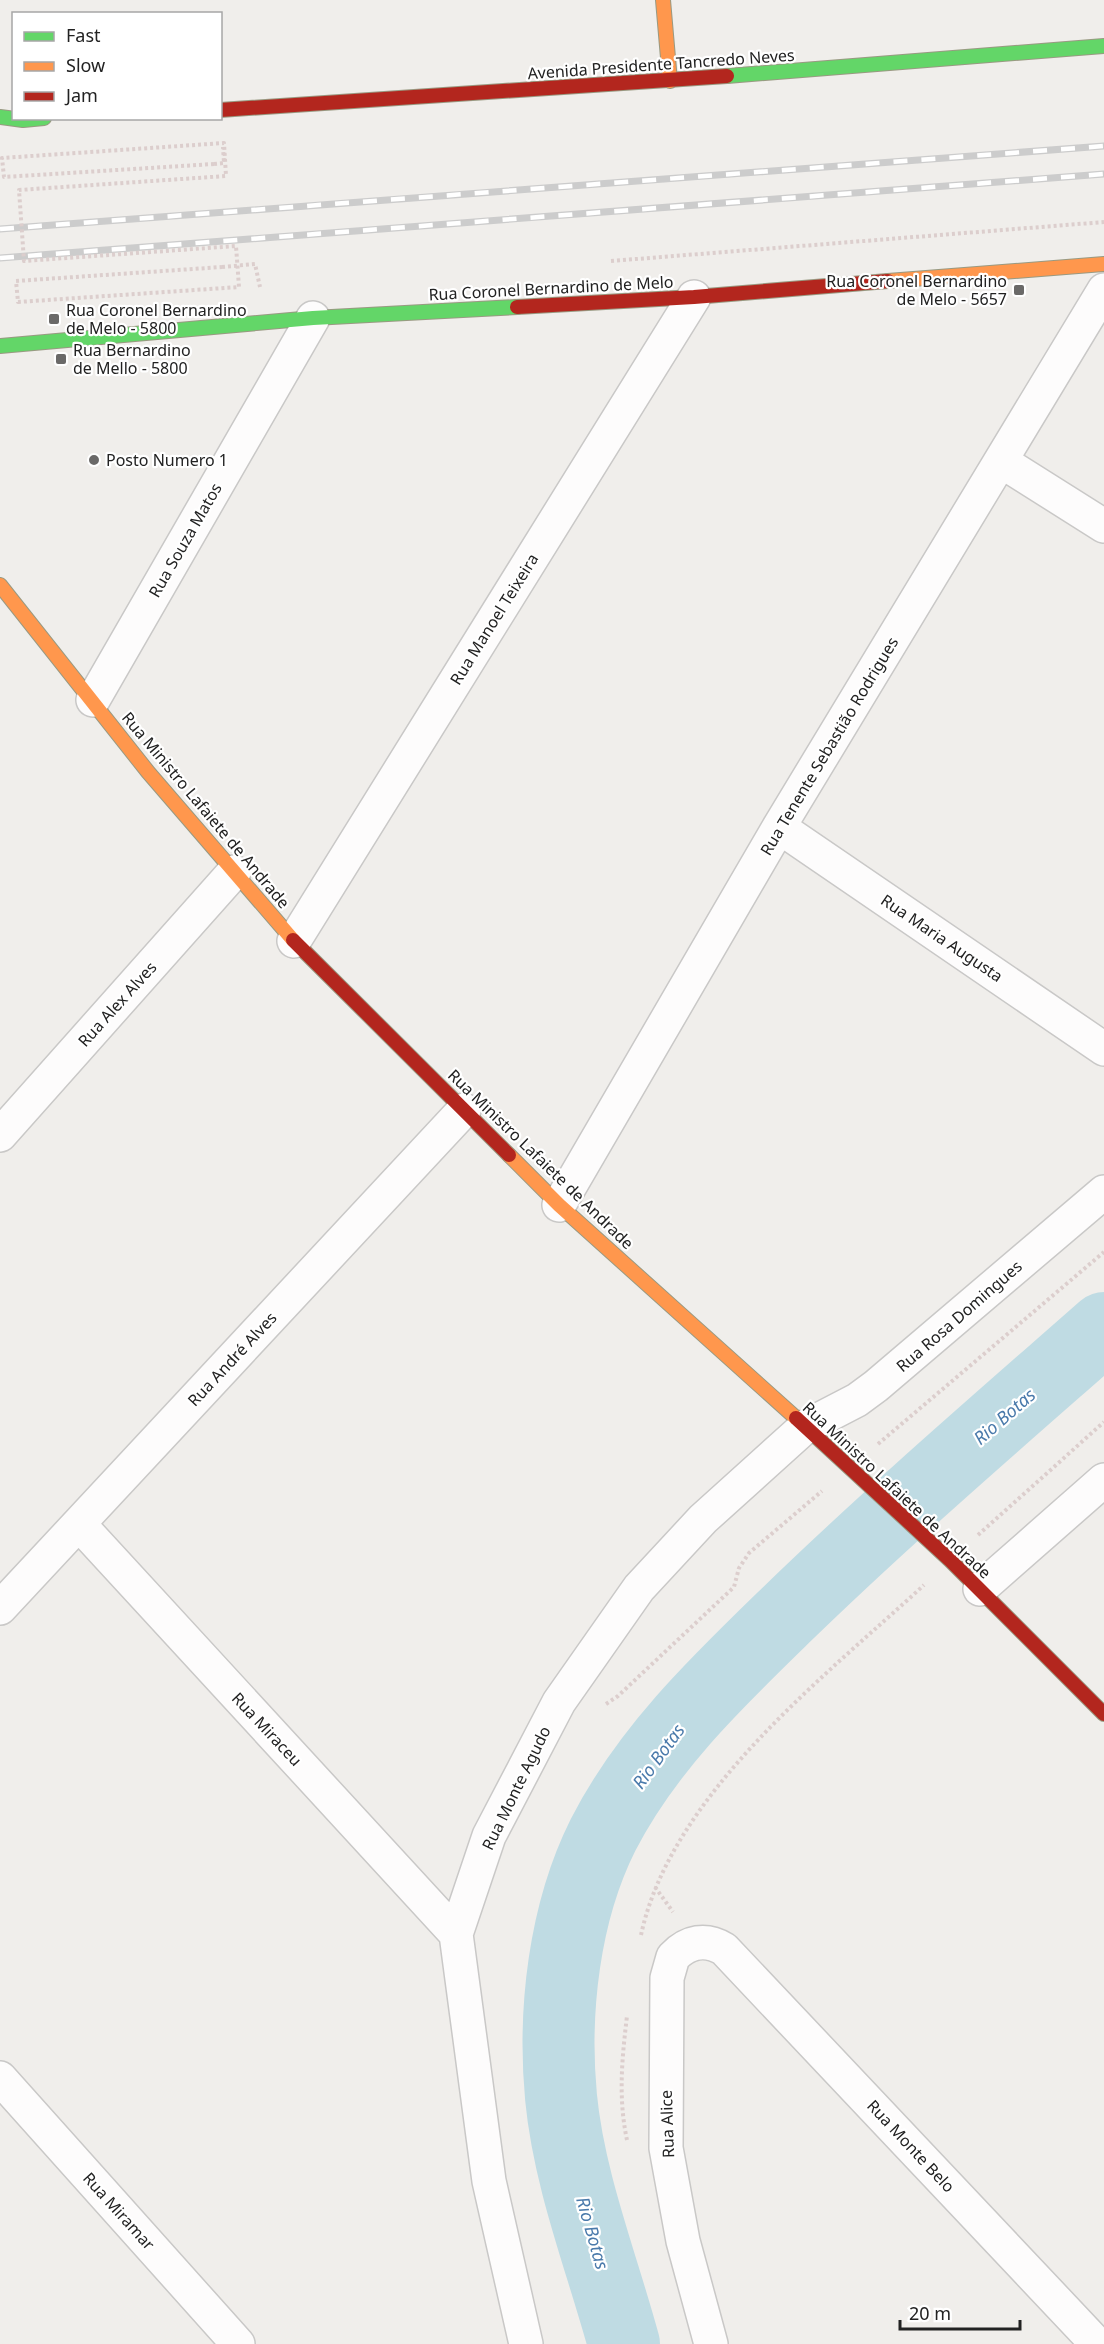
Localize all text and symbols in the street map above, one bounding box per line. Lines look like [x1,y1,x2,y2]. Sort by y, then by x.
legend [12,12,222,120]
text: Fast [66,23,101,47]
street label: Avenida Presidente Tancredo Neves [527,44,795,84]
text: Slow [66,53,105,77]
text: Jam [64,83,98,107]
place label: Rua Coronel Bernardino de Melo - 5657 [826,270,1007,310]
street label: Rua Coronel Bernardino de Melo [428,271,674,305]
marker: Rua Coronel Bernardino de Melo - 5657 [1012,283,1026,297]
place label: Rua Coronel Bernardino de Melo - 5800 [66,299,247,339]
marker: Rua Coronel Bernardino de Melo - 5800 [47,312,61,326]
place label: Rua Bernardino de Mello - 5800 [73,339,191,379]
marker: Rua Bernardino de Mello - 5800 [54,352,68,366]
place label: Posto Numero 1 [106,449,228,471]
marker: Posto Numero 1 [87,453,101,467]
street label: Rua Souza Matos [143,479,227,601]
street label: Rua Manoel Teixeira [445,549,543,689]
street label: Rua Tenente Sebastião Rodrigues [755,633,903,859]
street label: Rua Ministro Lafaiete de Andrade [117,707,295,913]
street label: Rua Maria Augusta [877,889,1007,987]
street label: Rua Alex Alves [73,957,161,1051]
street label: Rua Ministro Lafaiete de Andrade [443,1064,639,1254]
street label: Rua Rosa Domingues [891,1255,1027,1377]
street label: Rua André Alves [182,1307,282,1411]
water label: Rio Botas [968,1382,1040,1450]
street label: Rua Ministro Lafaiete de Andrade [798,1397,996,1583]
street label: Rua Miraceu [227,1687,307,1771]
water label: Rio Botas [626,1719,690,1793]
street label: Rua Monte Agudo [476,1722,556,1854]
street label: Rua Alice [655,2090,679,2158]
street label: Rua Monte Belo [862,2095,960,2197]
street label: Rua Miramar [78,2167,160,2255]
water label: Rio Botas [571,2194,615,2272]
scale bar [900,2293,1020,2331]
text: 20 m [909,2301,951,2325]

